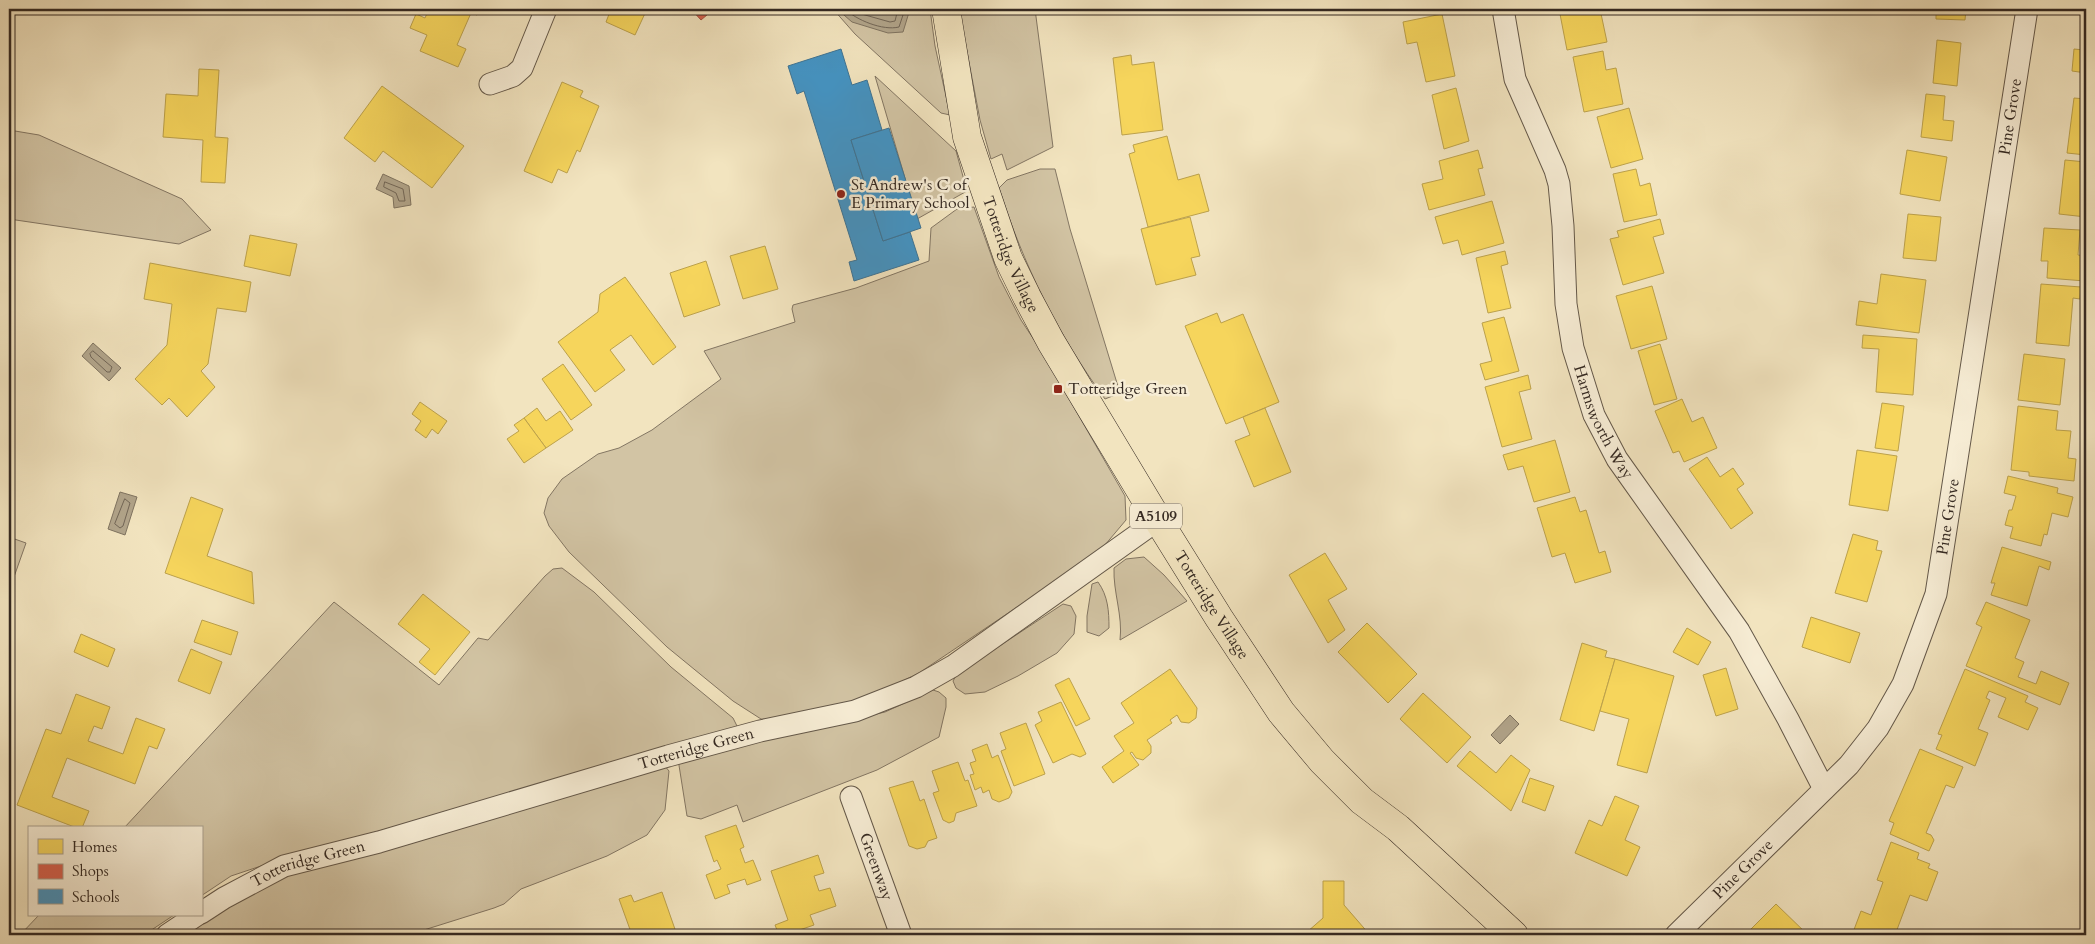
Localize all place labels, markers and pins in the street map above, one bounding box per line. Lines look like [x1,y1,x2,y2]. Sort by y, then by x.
place label: St Andrew's C of E Primary School [851,174,970,214]
marker: St Andrew's C of E Primary School [835,188,847,200]
place label: Totteridge Green [1068,378,1187,400]
marker: Totteridge Green [1052,383,1064,395]

